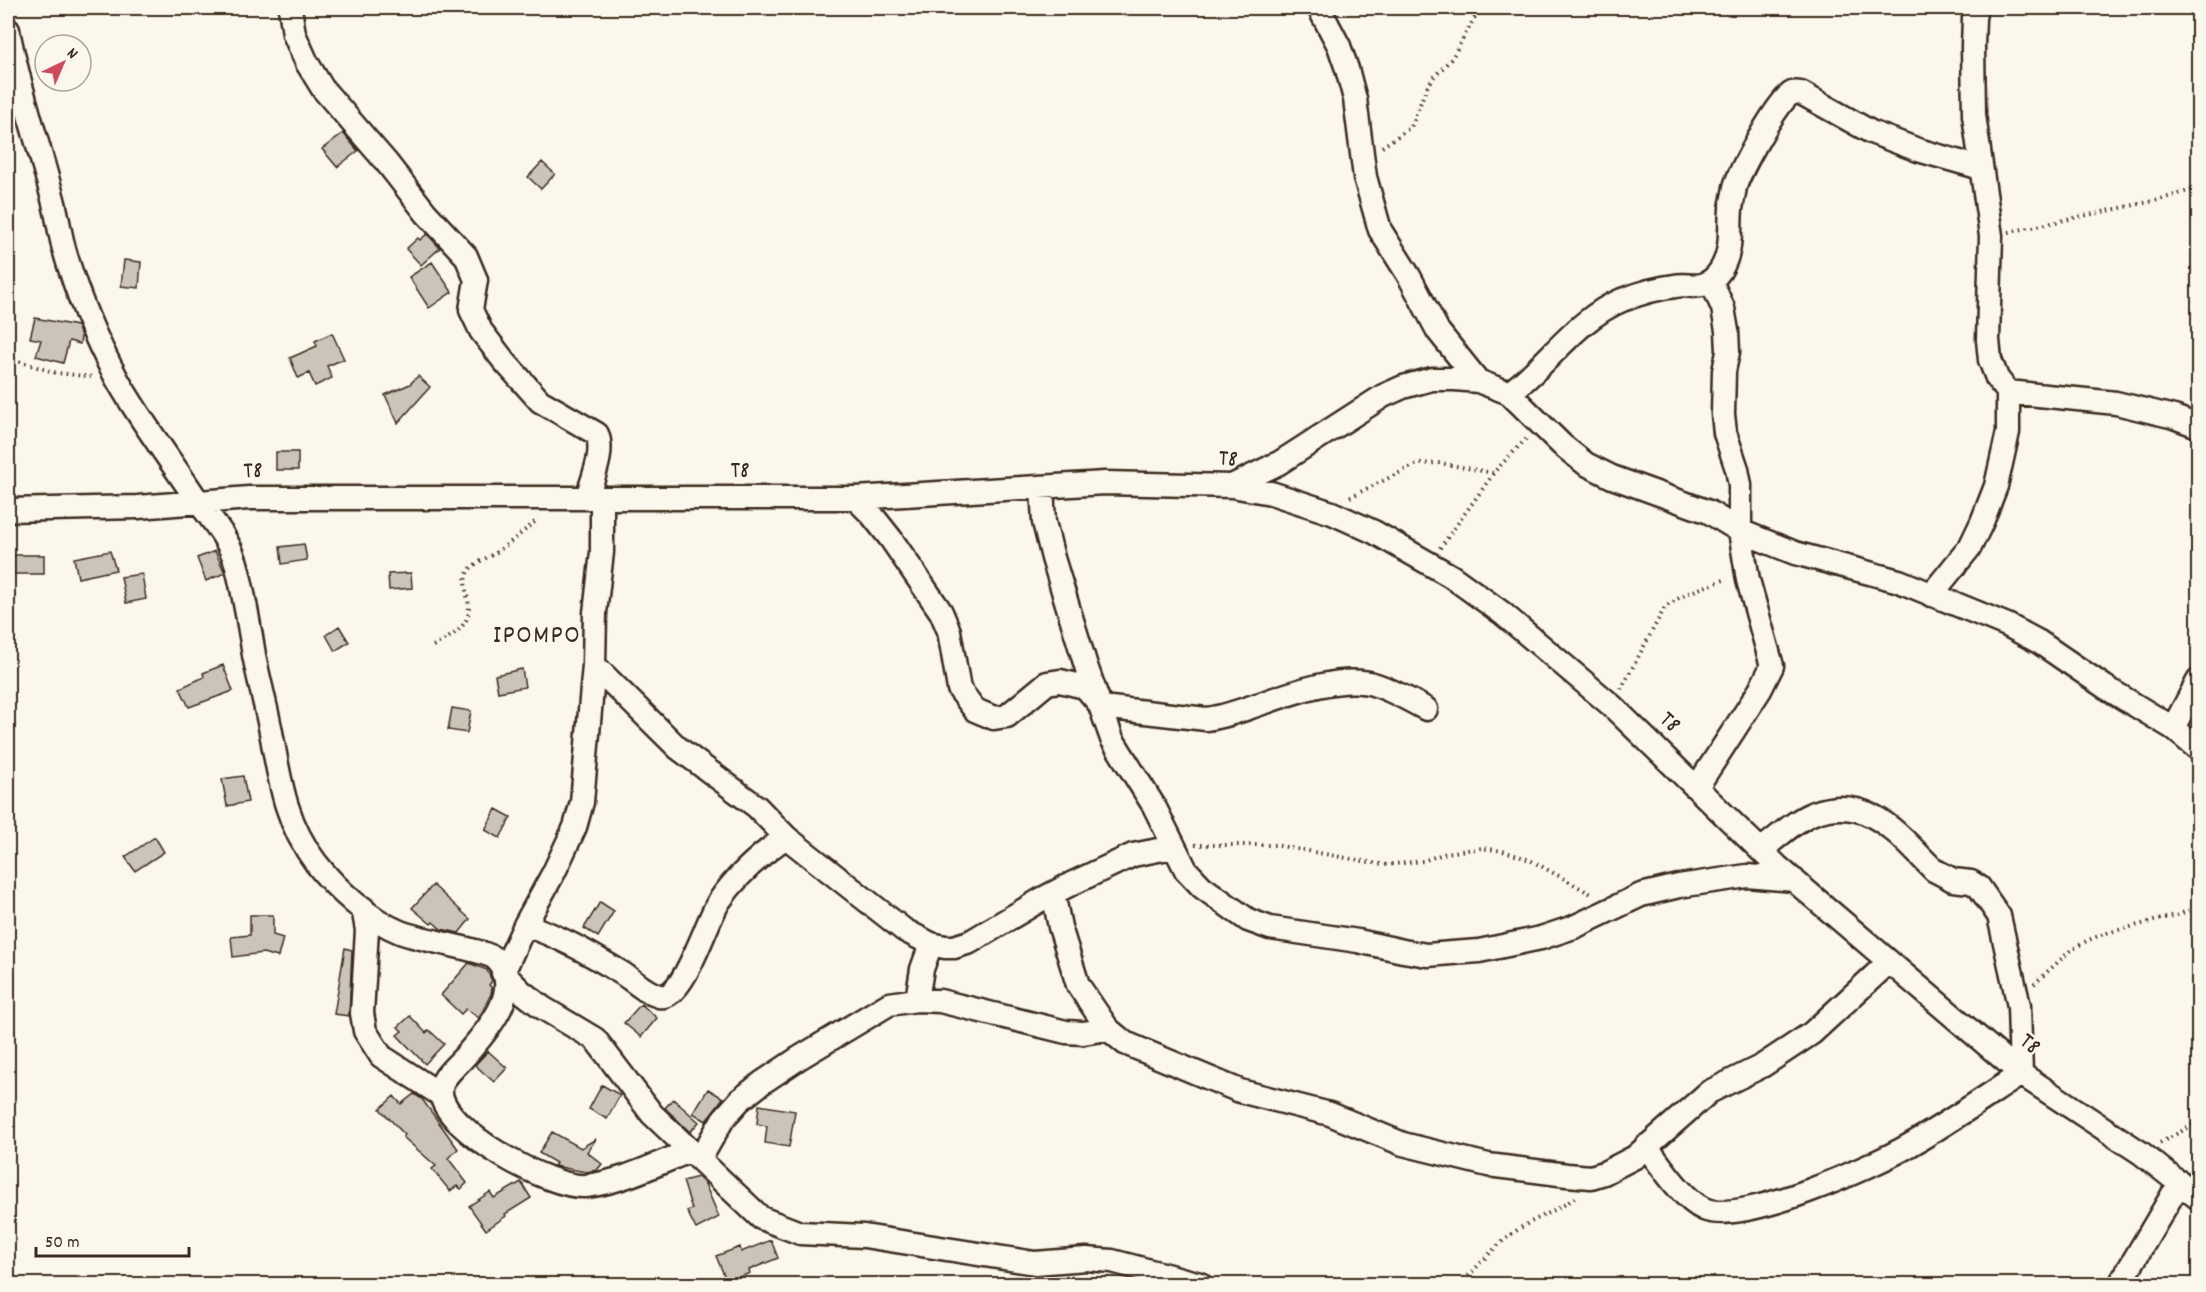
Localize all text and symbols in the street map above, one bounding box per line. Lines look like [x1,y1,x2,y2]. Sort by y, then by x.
north arrow [33,33,93,93]
text: N [61,43,83,65]
street label: T8 [1217,442,1239,478]
street label: T8 [243,455,263,489]
street label: T8 [730,455,750,489]
district label: IPOMPO [493,617,581,656]
street label: T8 [1650,704,1688,742]
street label: T8 [2011,1026,2047,1064]
scale bar [36,1220,189,1258]
text: 50 m [45,1231,80,1256]

